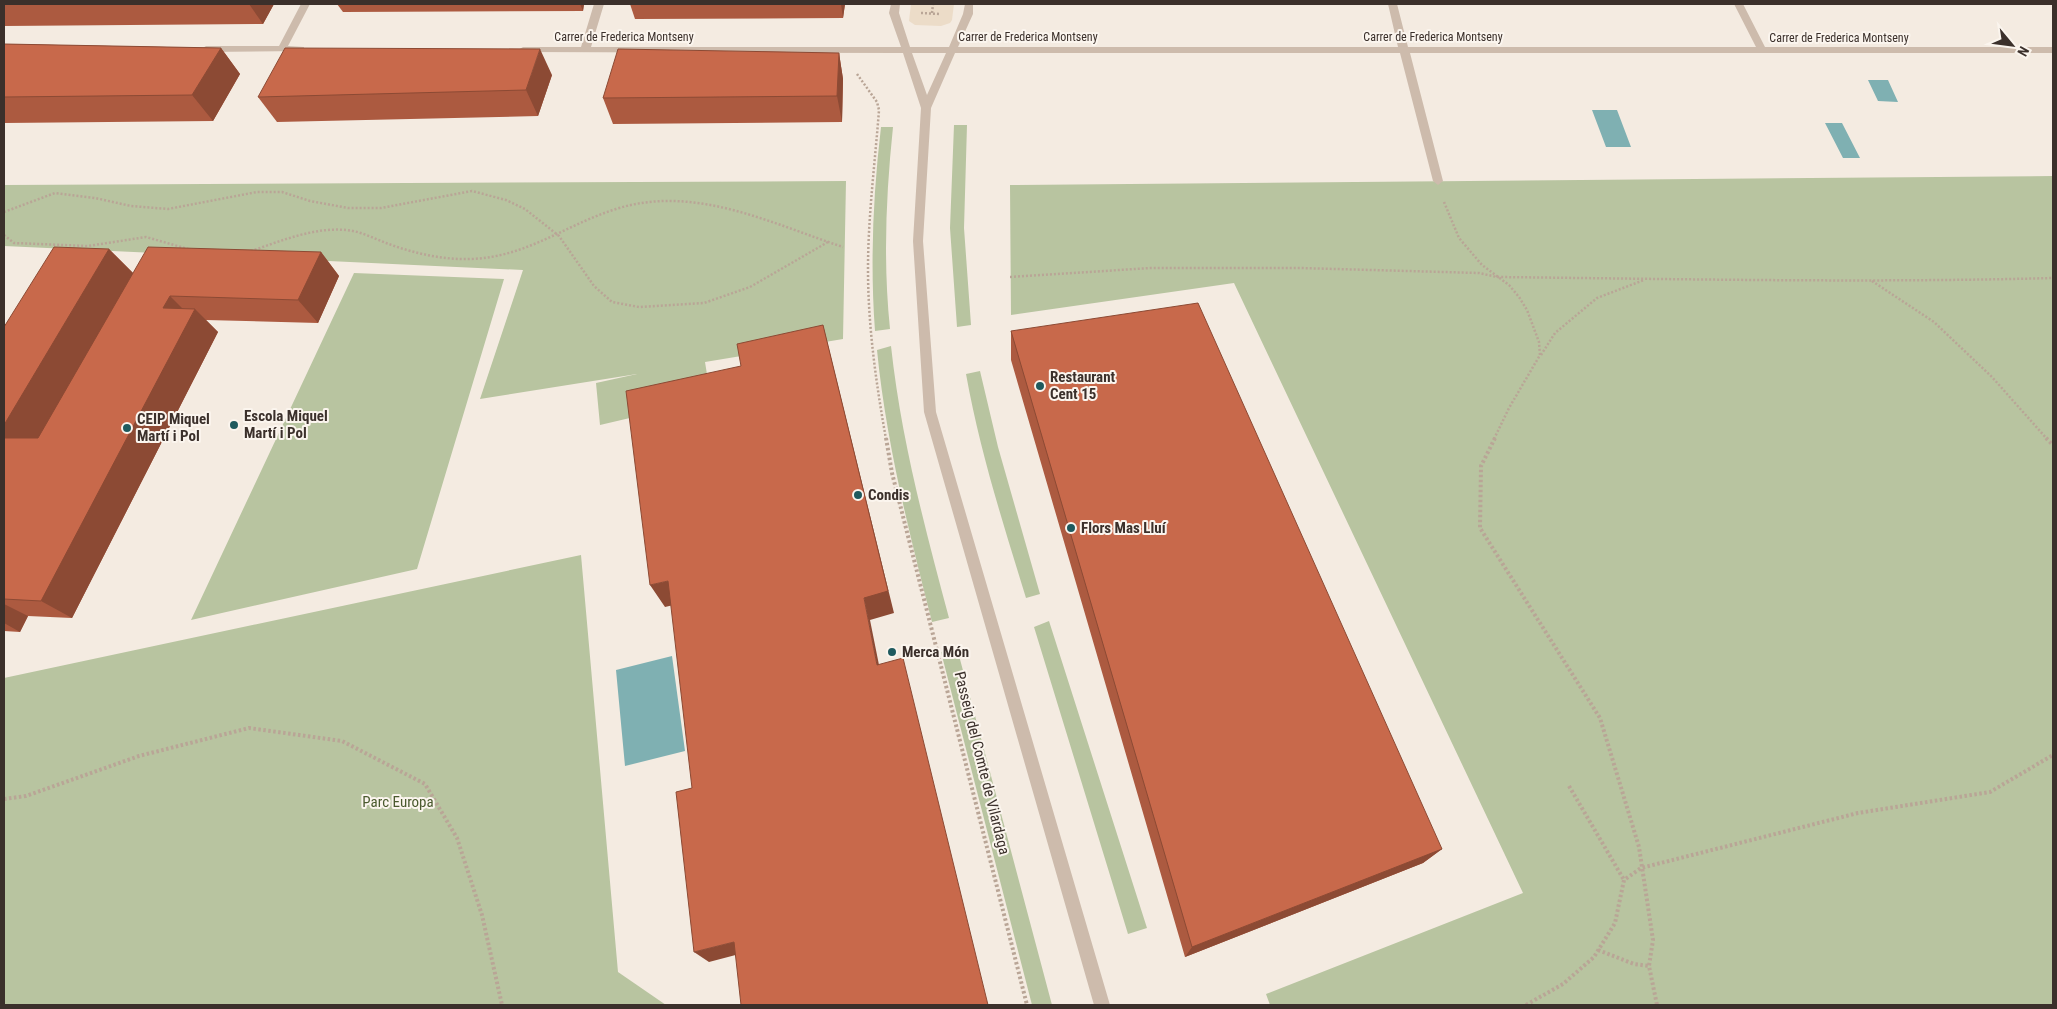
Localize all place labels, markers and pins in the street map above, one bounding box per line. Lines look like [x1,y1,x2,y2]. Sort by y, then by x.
place label: Restaurant Cent 15 [1050,368,1116,403]
marker: Restaurant Cent 15 [1034,380,1046,392]
place label: Escola Miquel Martí i Pol [244,407,328,442]
place label: CEIP Miquel Martí i Pol [137,410,210,445]
marker: Escola Miquel Martí i Pol [228,419,240,431]
marker: CEIP Miquel Martí i Pol [121,422,133,434]
place label: Condis [868,486,910,504]
marker: Condis [852,489,864,501]
place label: Flors Mas Lluí [1081,519,1167,537]
marker: Flors Mas Lluí [1065,522,1077,534]
place label: Merca Món [902,643,969,661]
marker: Merca Món [886,646,898,658]

